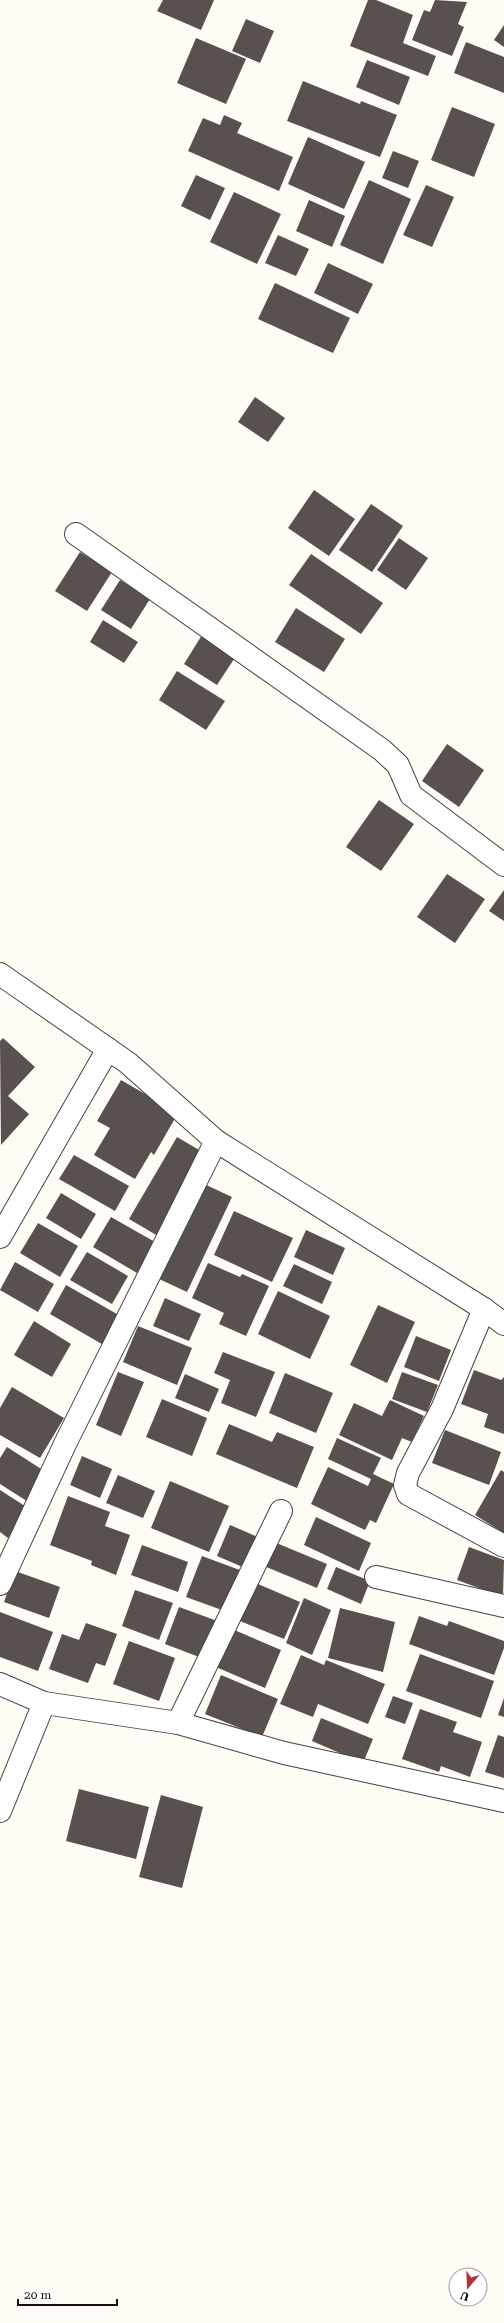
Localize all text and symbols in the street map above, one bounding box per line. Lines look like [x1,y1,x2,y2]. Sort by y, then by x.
north arrow [448,2267,488,2307]
scale bar [18,2281,117,2307]
text: 20 m [24,2288,51,2302]
text: U [458,2288,471,2304]

